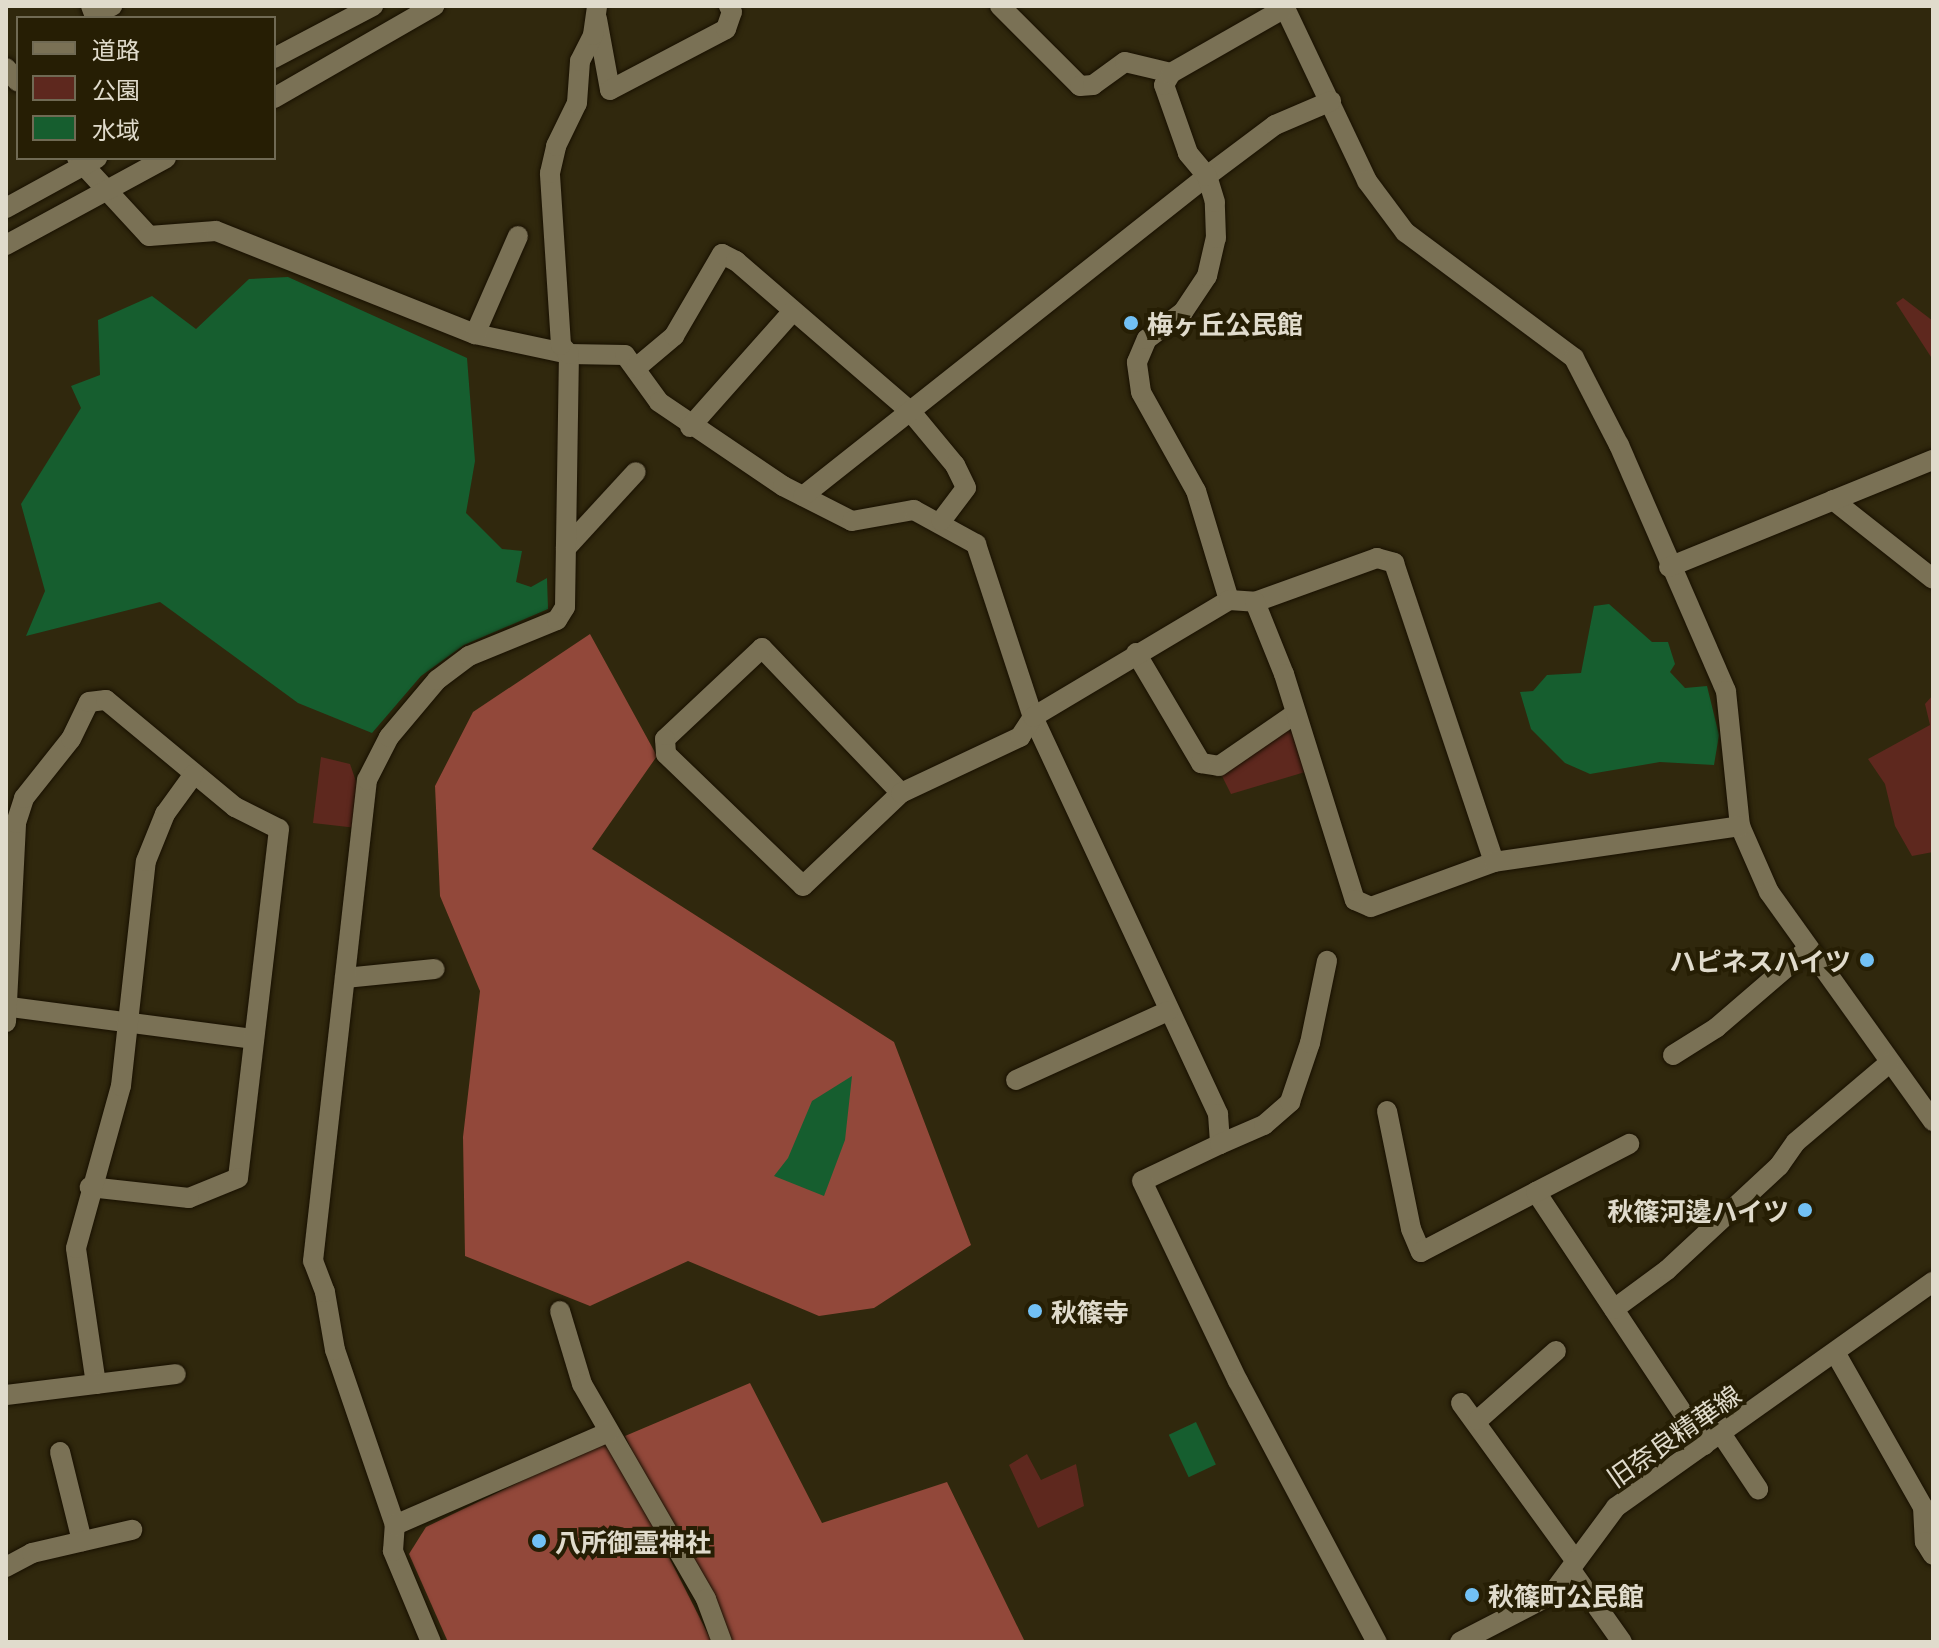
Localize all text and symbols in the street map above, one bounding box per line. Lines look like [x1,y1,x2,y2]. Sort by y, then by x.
legend [16,16,276,160]
text: 道路 [92,31,140,66]
text: 公園 [92,71,140,106]
text: 水域 [92,111,140,146]
place label: 梅ヶ丘公民館 [1147,307,1303,339]
marker: 梅ヶ丘公民館 [1122,314,1140,332]
place label: ハピネスハイツ [1669,944,1851,976]
marker: ハピネスハイツ [1858,951,1876,969]
place label: 秋篠河邊ハイツ [1607,1194,1789,1226]
marker: 秋篠河邊ハイツ [1796,1201,1814,1219]
place label: 秋篠寺 [1051,1295,1129,1327]
marker: 秋篠寺 [1026,1302,1044,1320]
street label: 旧奈良精華線 [1600,1377,1746,1493]
place label: 八所御霊神社 [555,1525,711,1557]
marker: 八所御霊神社 [530,1532,548,1550]
place label: 秋篠町公民館 [1488,1579,1644,1611]
marker: 秋篠町公民館 [1463,1586,1481,1604]

